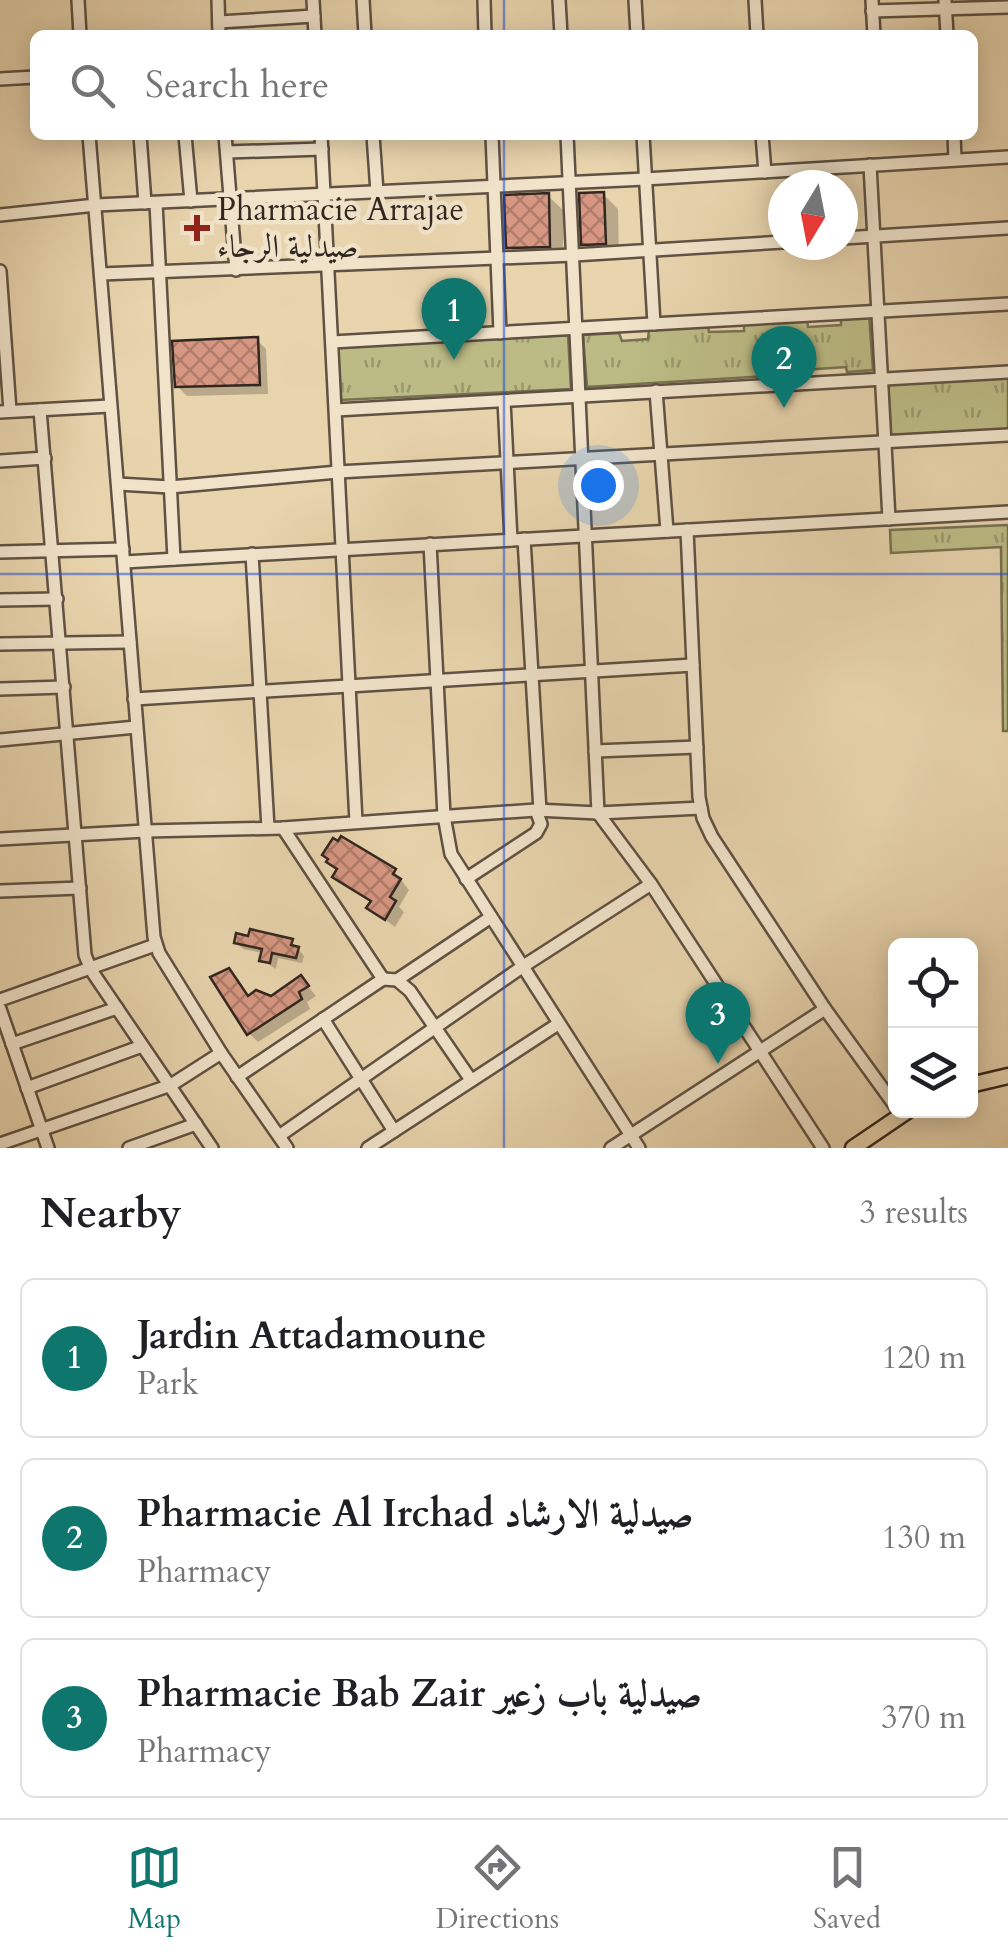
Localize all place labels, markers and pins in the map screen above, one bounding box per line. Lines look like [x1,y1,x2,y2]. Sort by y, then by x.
place label: Pharmacie Arrajae صيدلية الرجاء [217,188,464,269]
marker: Pharmacie Arrajae صيدلية الرجاء [186,217,208,239]
pin: 1 [422,278,486,360]
pin: 2 [752,326,816,408]
pin: 3 [686,982,750,1064]

